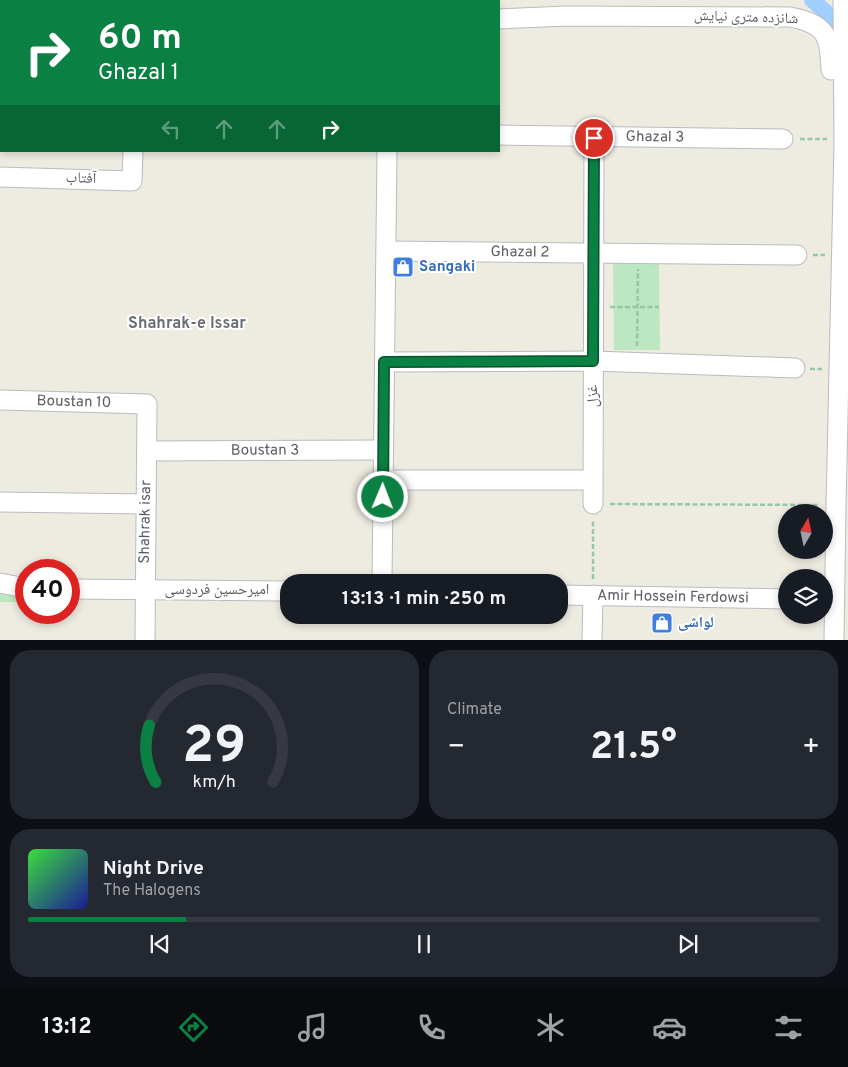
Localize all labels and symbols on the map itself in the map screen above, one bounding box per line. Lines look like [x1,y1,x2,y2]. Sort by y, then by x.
street label: شانزده متری نیایش [693,7,799,29]
pin [573,117,615,159]
street label: Ghazal 3 [625,127,684,147]
street label: آفتاب [65,169,98,189]
street label: Ghazal 2 [490,243,550,262]
shop icon: Sangaki [391,255,415,279]
place label: Sangaki [419,258,475,277]
district label: Shahrak-e Issar [128,314,246,334]
street label: غزل [584,384,603,407]
street label: Boustan 10 [36,392,111,413]
street label: Boustan 3 [231,441,299,460]
position arrow [356,470,408,522]
street label: Shahrak isar [136,480,156,564]
north arrow [778,504,832,559]
speed limit sign: 40 [15,559,80,624]
street label: امیرحسین فردوسی [165,581,269,600]
street label: Amir Hossein Ferdowsi [597,586,749,608]
shop icon: لواشی [650,611,674,635]
place label: لواشی [678,614,714,633]

